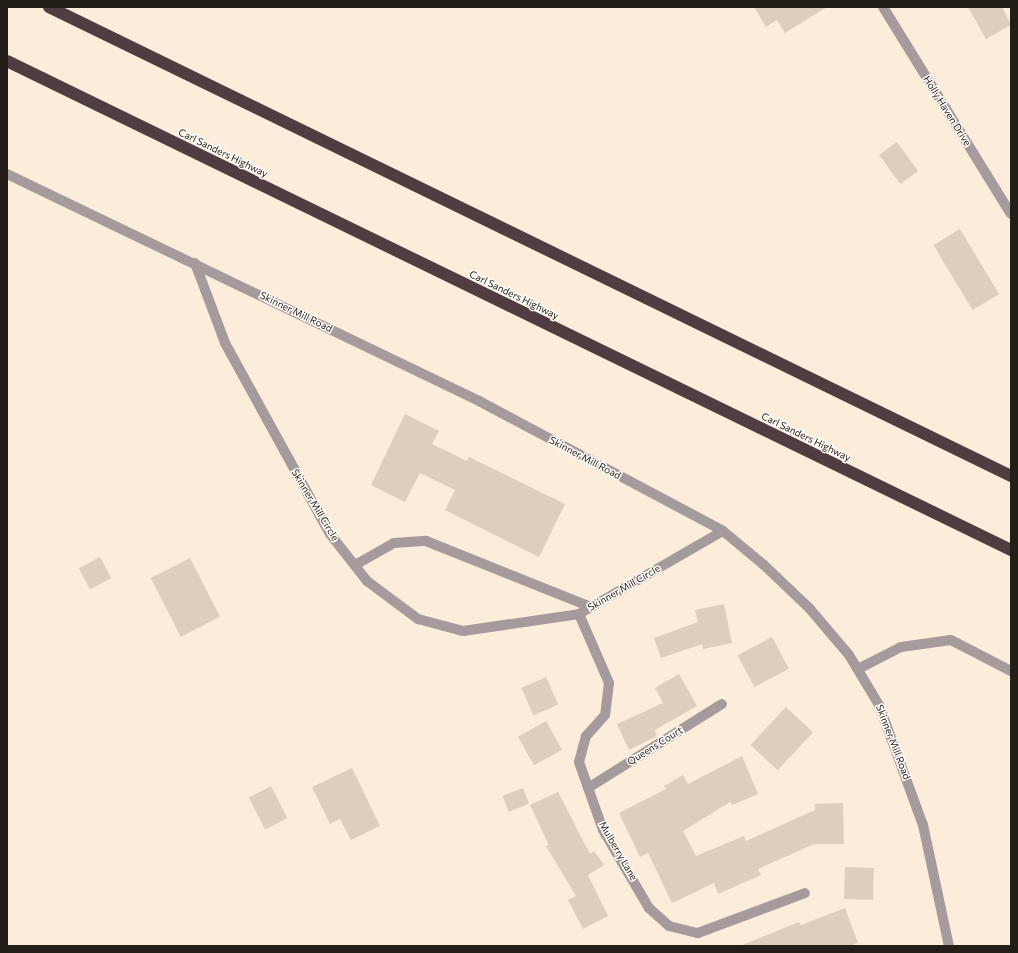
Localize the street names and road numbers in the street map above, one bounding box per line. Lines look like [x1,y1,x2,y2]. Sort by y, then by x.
street label: Holly Haven Drive [921,74,973,148]
street label: Carl Sanders Highway [176,126,270,180]
street label: Carl Sanders Highway [467,268,561,322]
street label: Skinner Mill Road [258,289,334,335]
street label: Carl Sanders Highway [759,410,853,464]
street label: Skinner Mill Road [547,434,623,482]
street label: Skinner Mill Circle [289,467,341,543]
street label: Skinner Mill Circle [586,562,662,614]
street label: Skinner Mill Road [873,703,913,781]
street label: Queens Court [625,724,685,768]
street label: Mulberry Lane [596,819,640,883]

